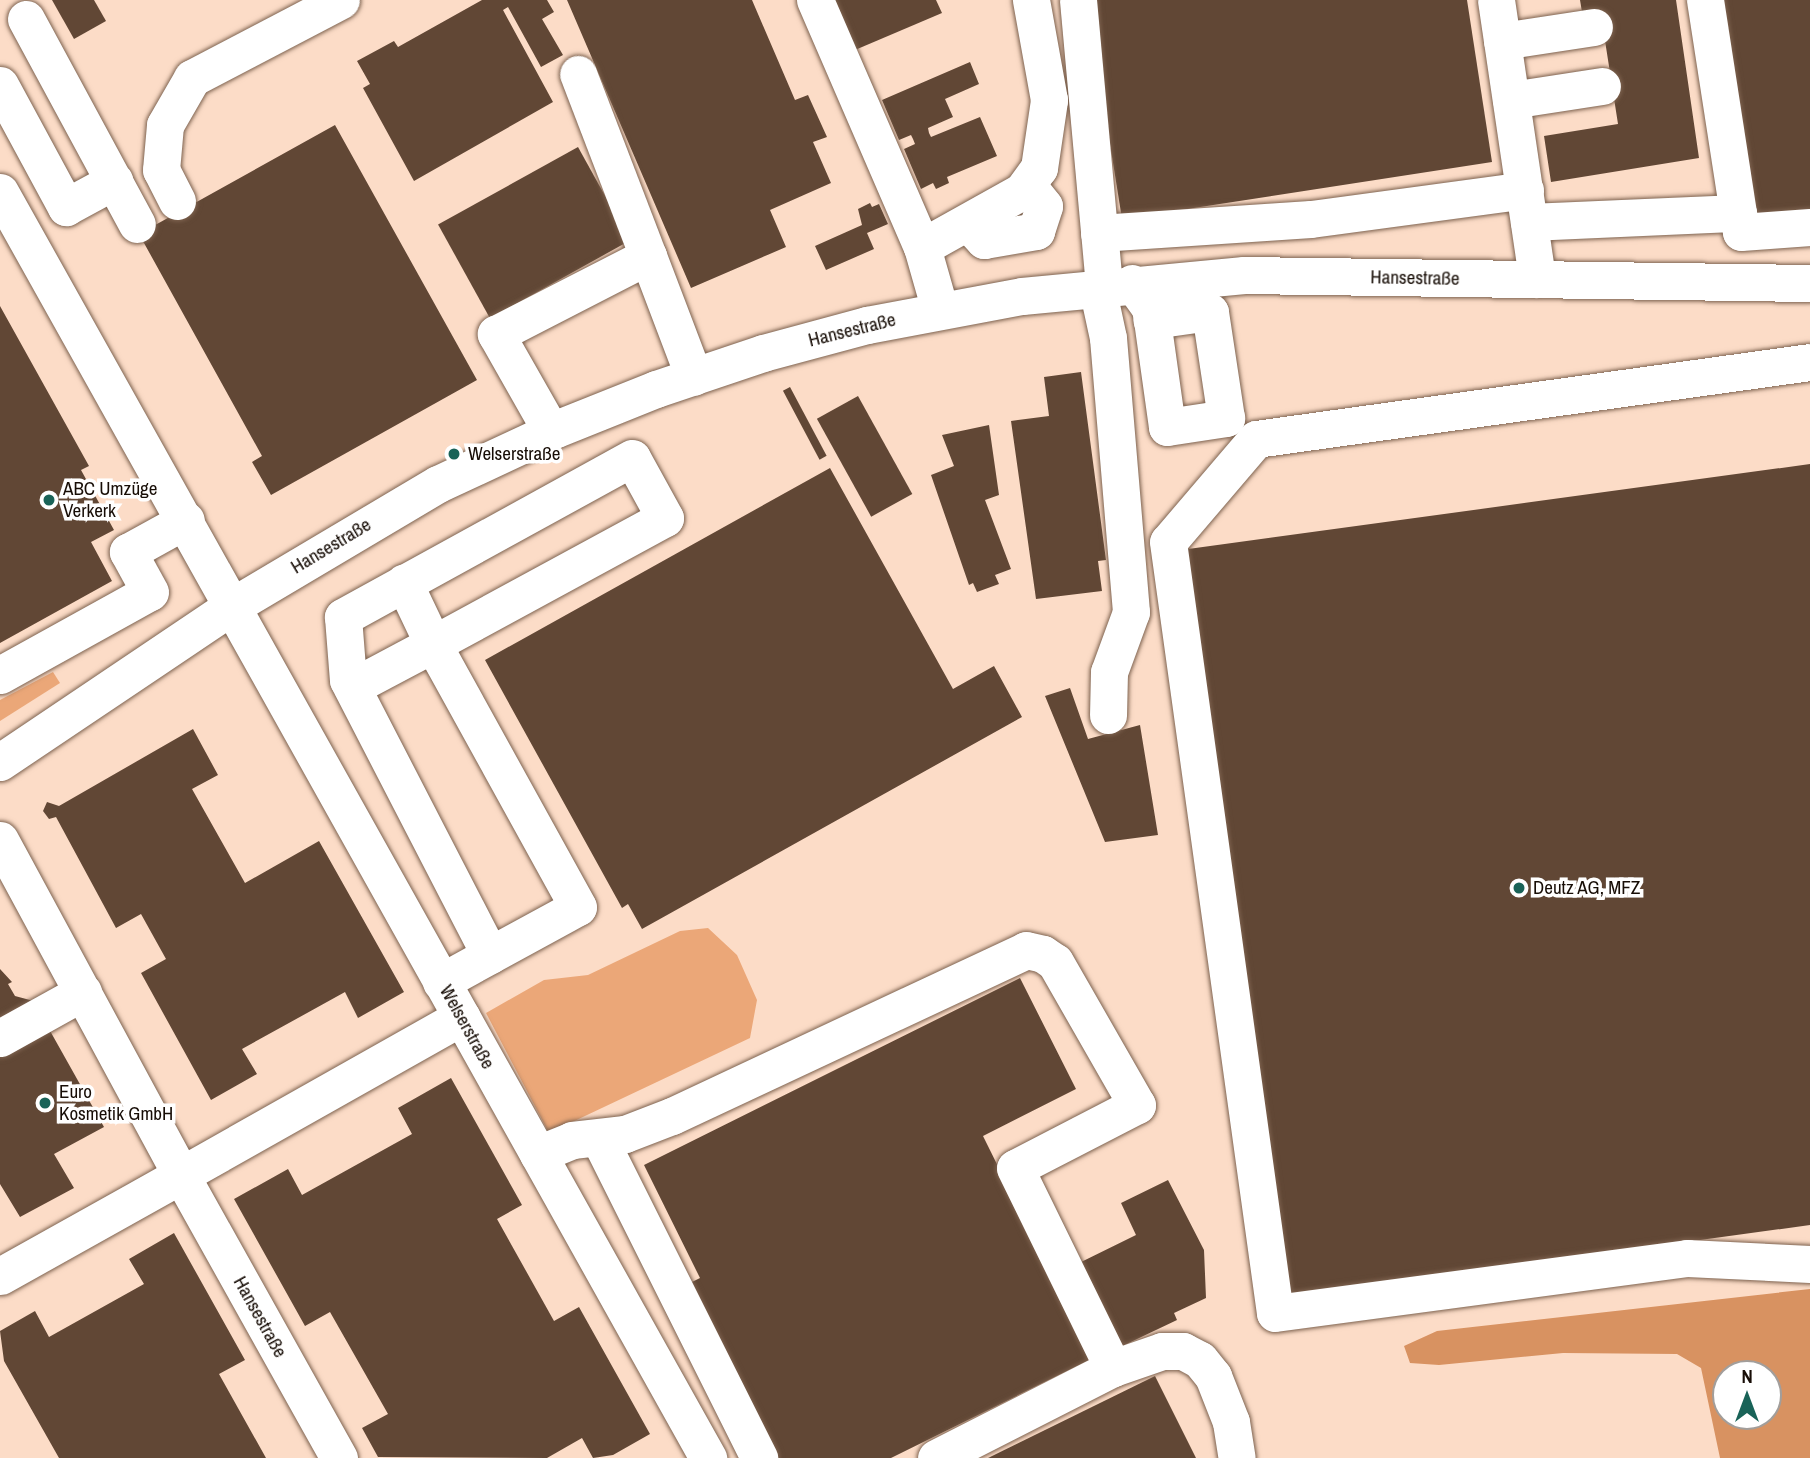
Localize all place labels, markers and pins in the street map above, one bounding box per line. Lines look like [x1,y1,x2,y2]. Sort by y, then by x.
place label: Welserstraße [468,443,560,465]
marker: Welserstraße [446,446,462,462]
place label: ABC Umzüge Verkerk [63,478,157,522]
marker: ABC Umzüge Verkerk [41,492,57,508]
place label: Deutz AG, MFZ [1533,877,1641,899]
marker: Deutz AG, MFZ [1511,880,1527,896]
place label: Euro Kosmetik GmbH [59,1081,173,1125]
marker: Euro Kosmetik GmbH [37,1095,53,1111]

